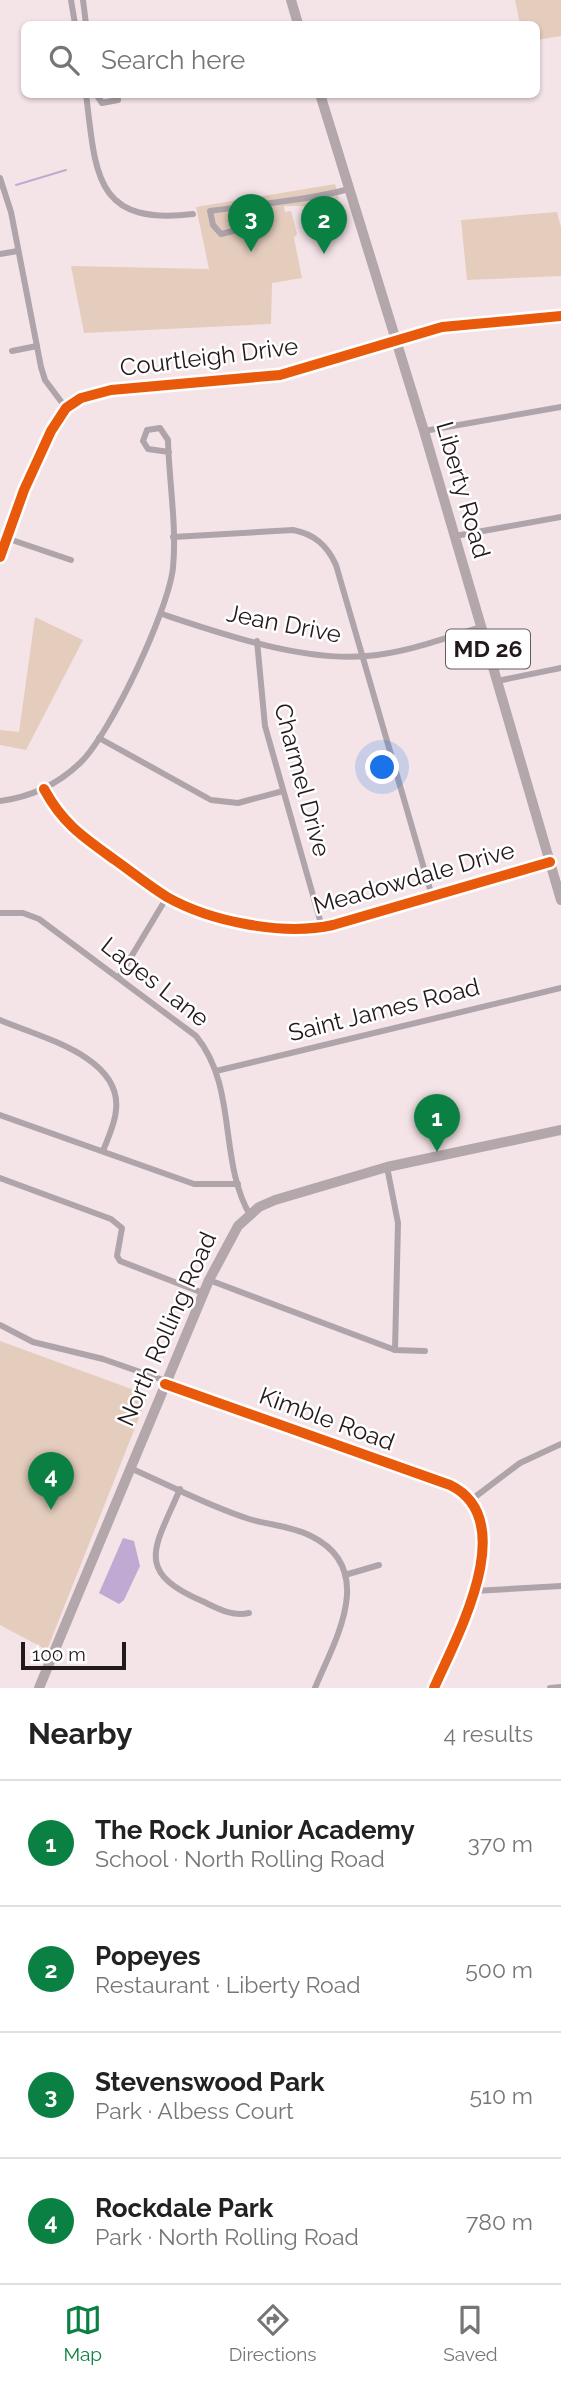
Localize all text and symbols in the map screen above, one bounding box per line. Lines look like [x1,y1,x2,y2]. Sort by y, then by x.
search box [21,21,540,98]
icon: search [45,41,83,79]
text: Search here [101,45,245,75]
pin: 3 [228,194,274,252]
pin: 2 [301,196,347,254]
street label: Courtleigh Drive [118,331,300,382]
street label: Liberty Road [430,418,497,561]
street label: Jean Drive [224,598,344,649]
road number: MD 26 [446,629,530,668]
street label: Charmel Drive [268,700,337,860]
your location [365,750,399,784]
street label: Meadowdale Drive [310,835,518,920]
street label: Lages Lane [96,931,215,1033]
street label: Saint James Road [285,972,483,1047]
pin: 1 [414,1094,460,1152]
street label: North Rolling Road [111,1227,222,1430]
street label: Kimble Road [256,1381,399,1456]
pin: 4 [28,1452,74,1510]
scale bar [21,1639,126,1671]
text: 100 m [32,1643,86,1665]
text: Nearby [28,1716,132,1751]
text: 4 results [444,1720,533,1747]
text: The Rock Junior Academy [95,1815,415,1845]
text: 1 [45,1830,57,1857]
text: 370 m [468,1830,533,1857]
text: School · North Rolling Road [95,1845,385,1872]
text: Popeyes [95,1941,201,1971]
text: 2 [45,1956,57,1983]
text: 500 m [465,1956,533,1983]
text: Restaurant · Liberty Road [95,1971,361,1998]
text: Stevenswood Park [95,2067,325,2097]
text: 3 [45,2082,57,2109]
text: 510 m [470,2082,533,2109]
text: Park · Albess Court [95,2097,294,2124]
text: Rockdale Park [95,2193,273,2223]
text: 4 [44,2208,58,2235]
text: 780 m [466,2208,533,2235]
text: Park · North Rolling Road [95,2223,359,2250]
tab: Map [63,2301,102,2365]
tab: Directions [229,2301,317,2365]
tab: Saved [443,2301,498,2365]

